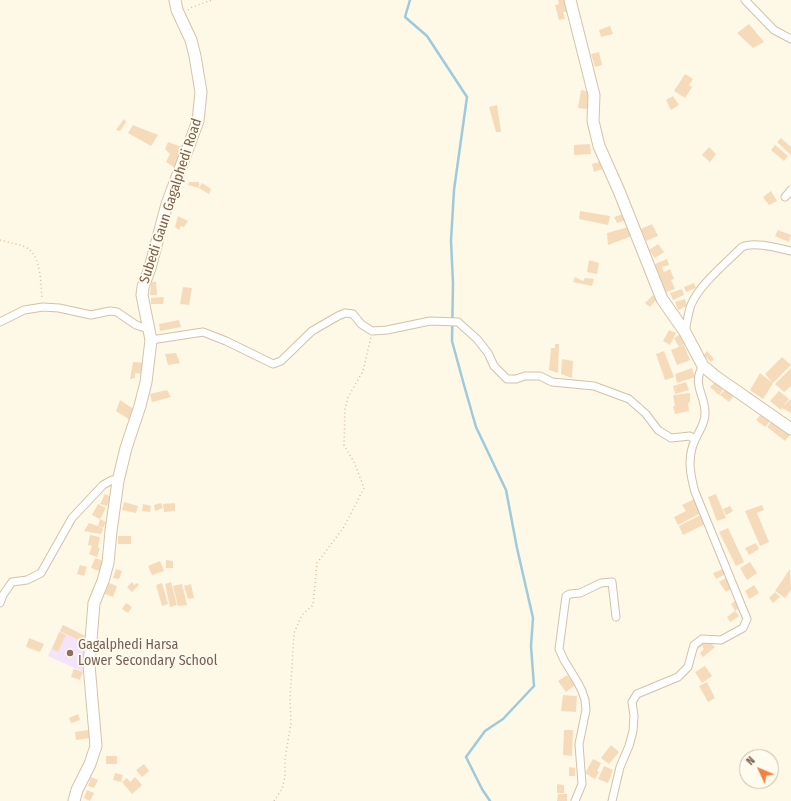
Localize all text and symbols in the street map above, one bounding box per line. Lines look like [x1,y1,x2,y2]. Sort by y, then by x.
street label: Subedi Gaun Gagalphedi Road [136,116,206,286]
place label: Gagalphedi Harsa Lower Secondary School [78,637,217,670]
marker: Gagalphedi Harsa Lower Secondary School [65,648,75,658]
north arrow [739,749,779,789]
text: N [744,754,758,768]

